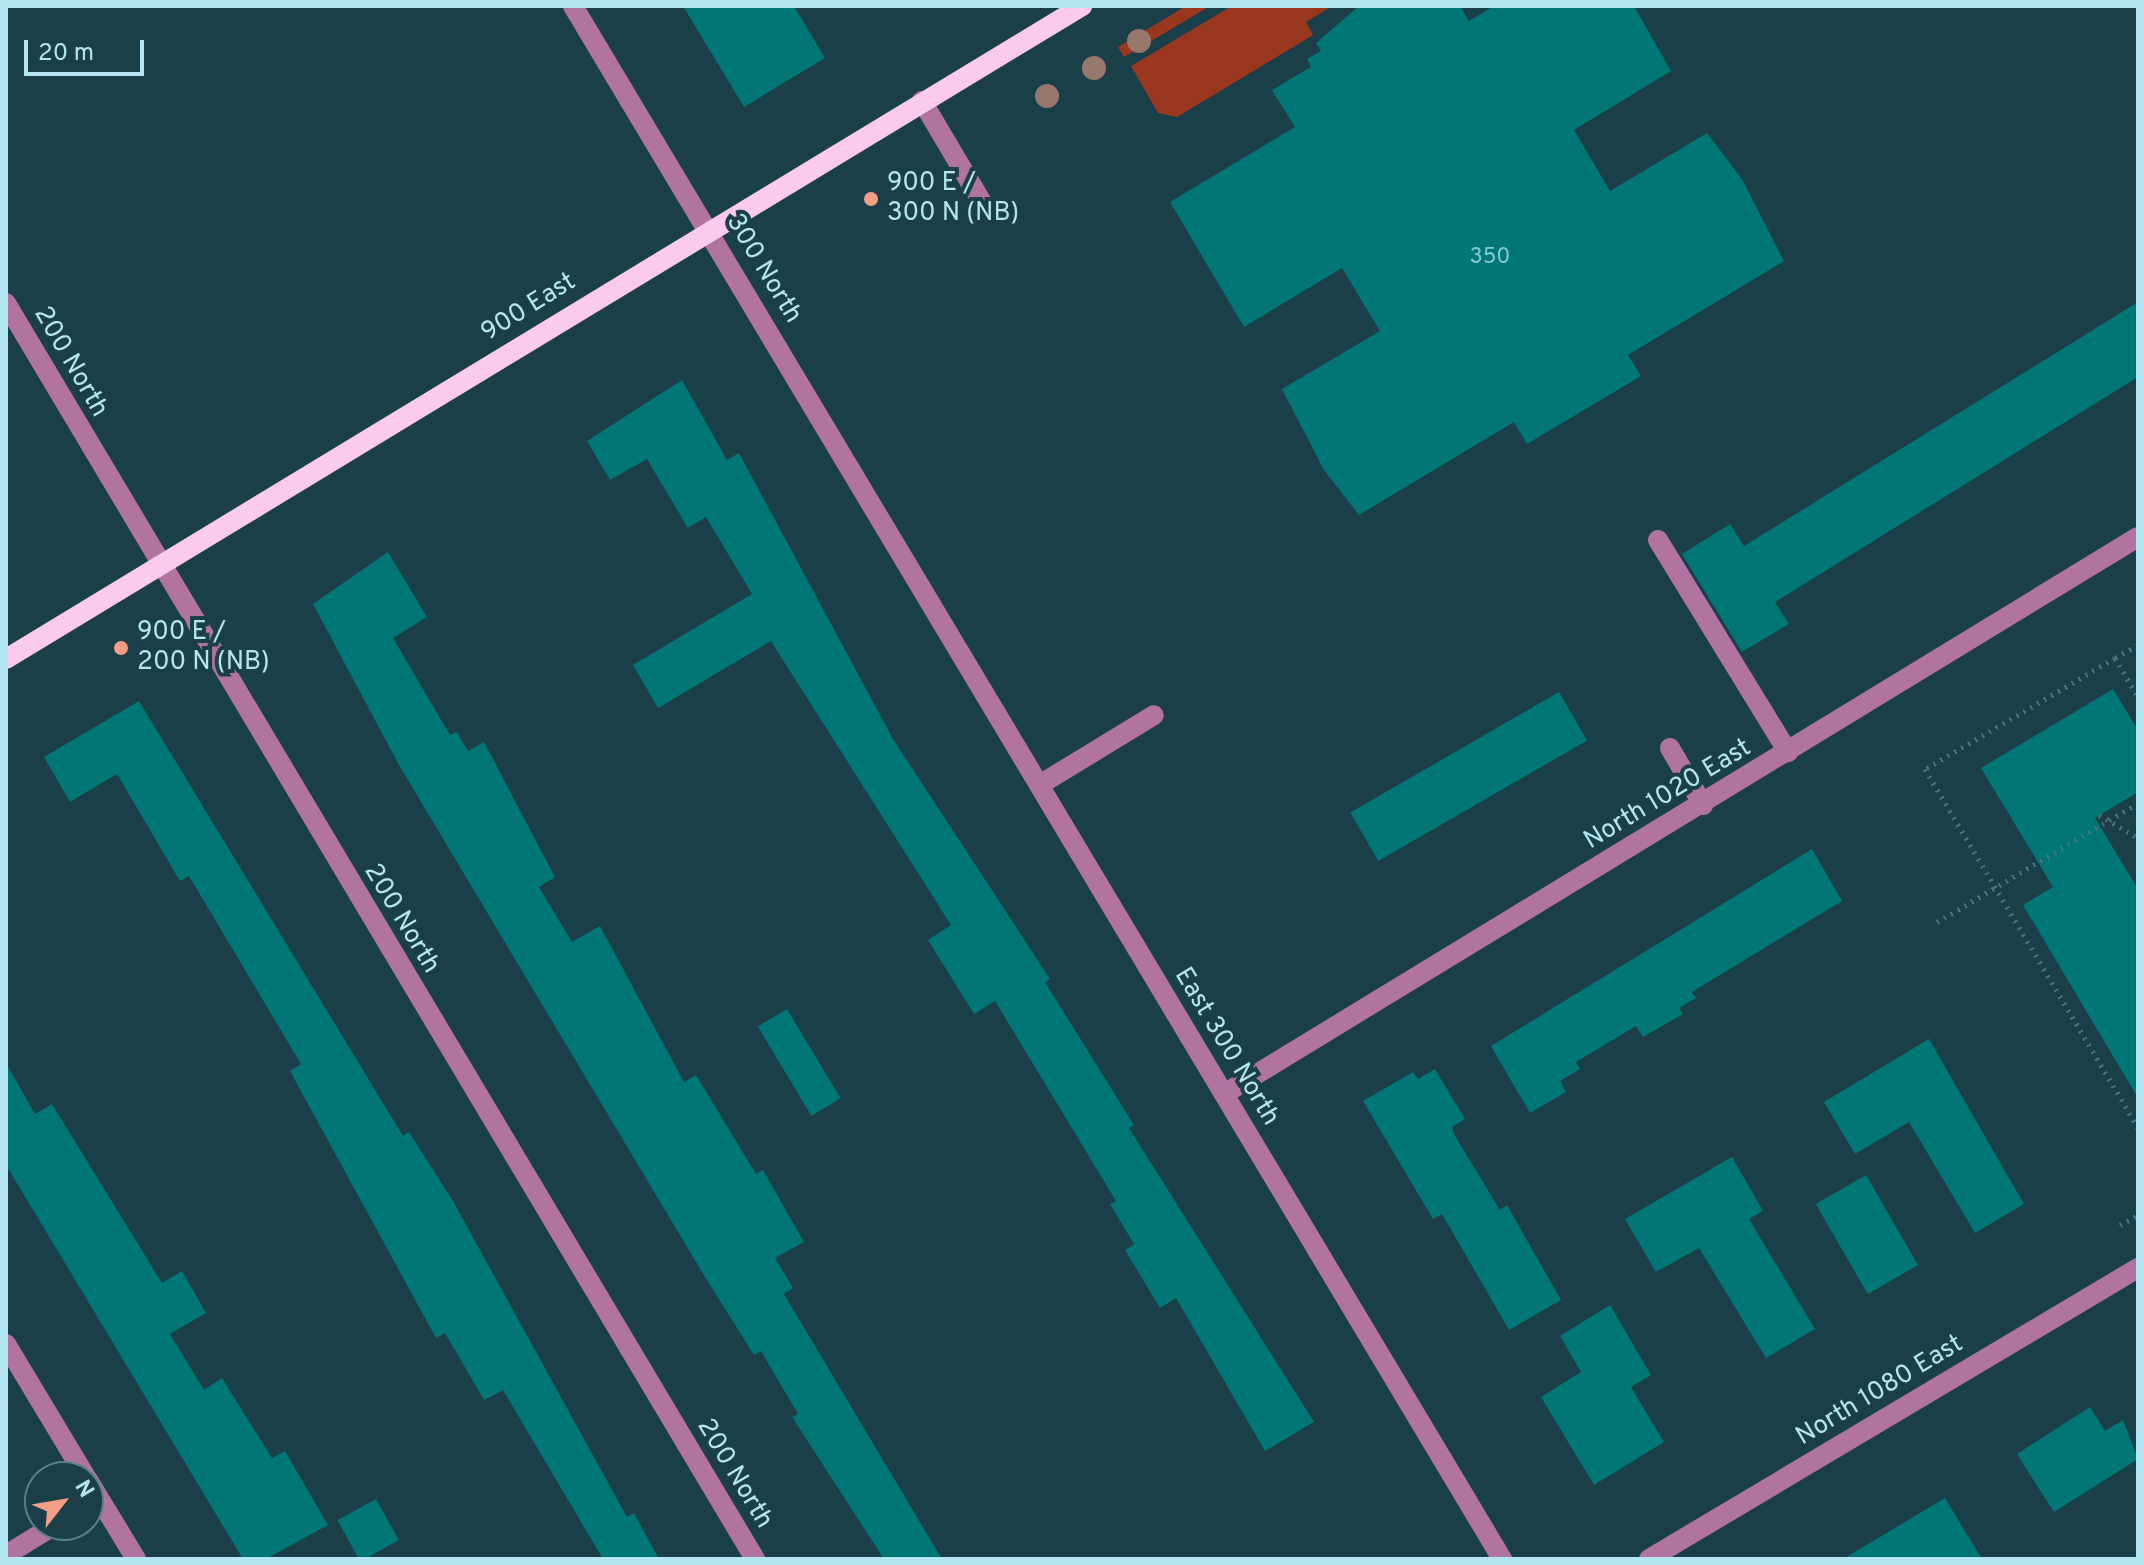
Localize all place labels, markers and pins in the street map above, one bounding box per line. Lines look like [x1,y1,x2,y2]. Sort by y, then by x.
place label: 900 E / 300 N (NB) [887,168,1019,230]
marker: 900 E / 300 N (NB) [862,190,880,208]
place label: 900 E / 200 N (NB) [137,617,270,678]
marker: 900 E / 200 N (NB) [112,639,130,657]

